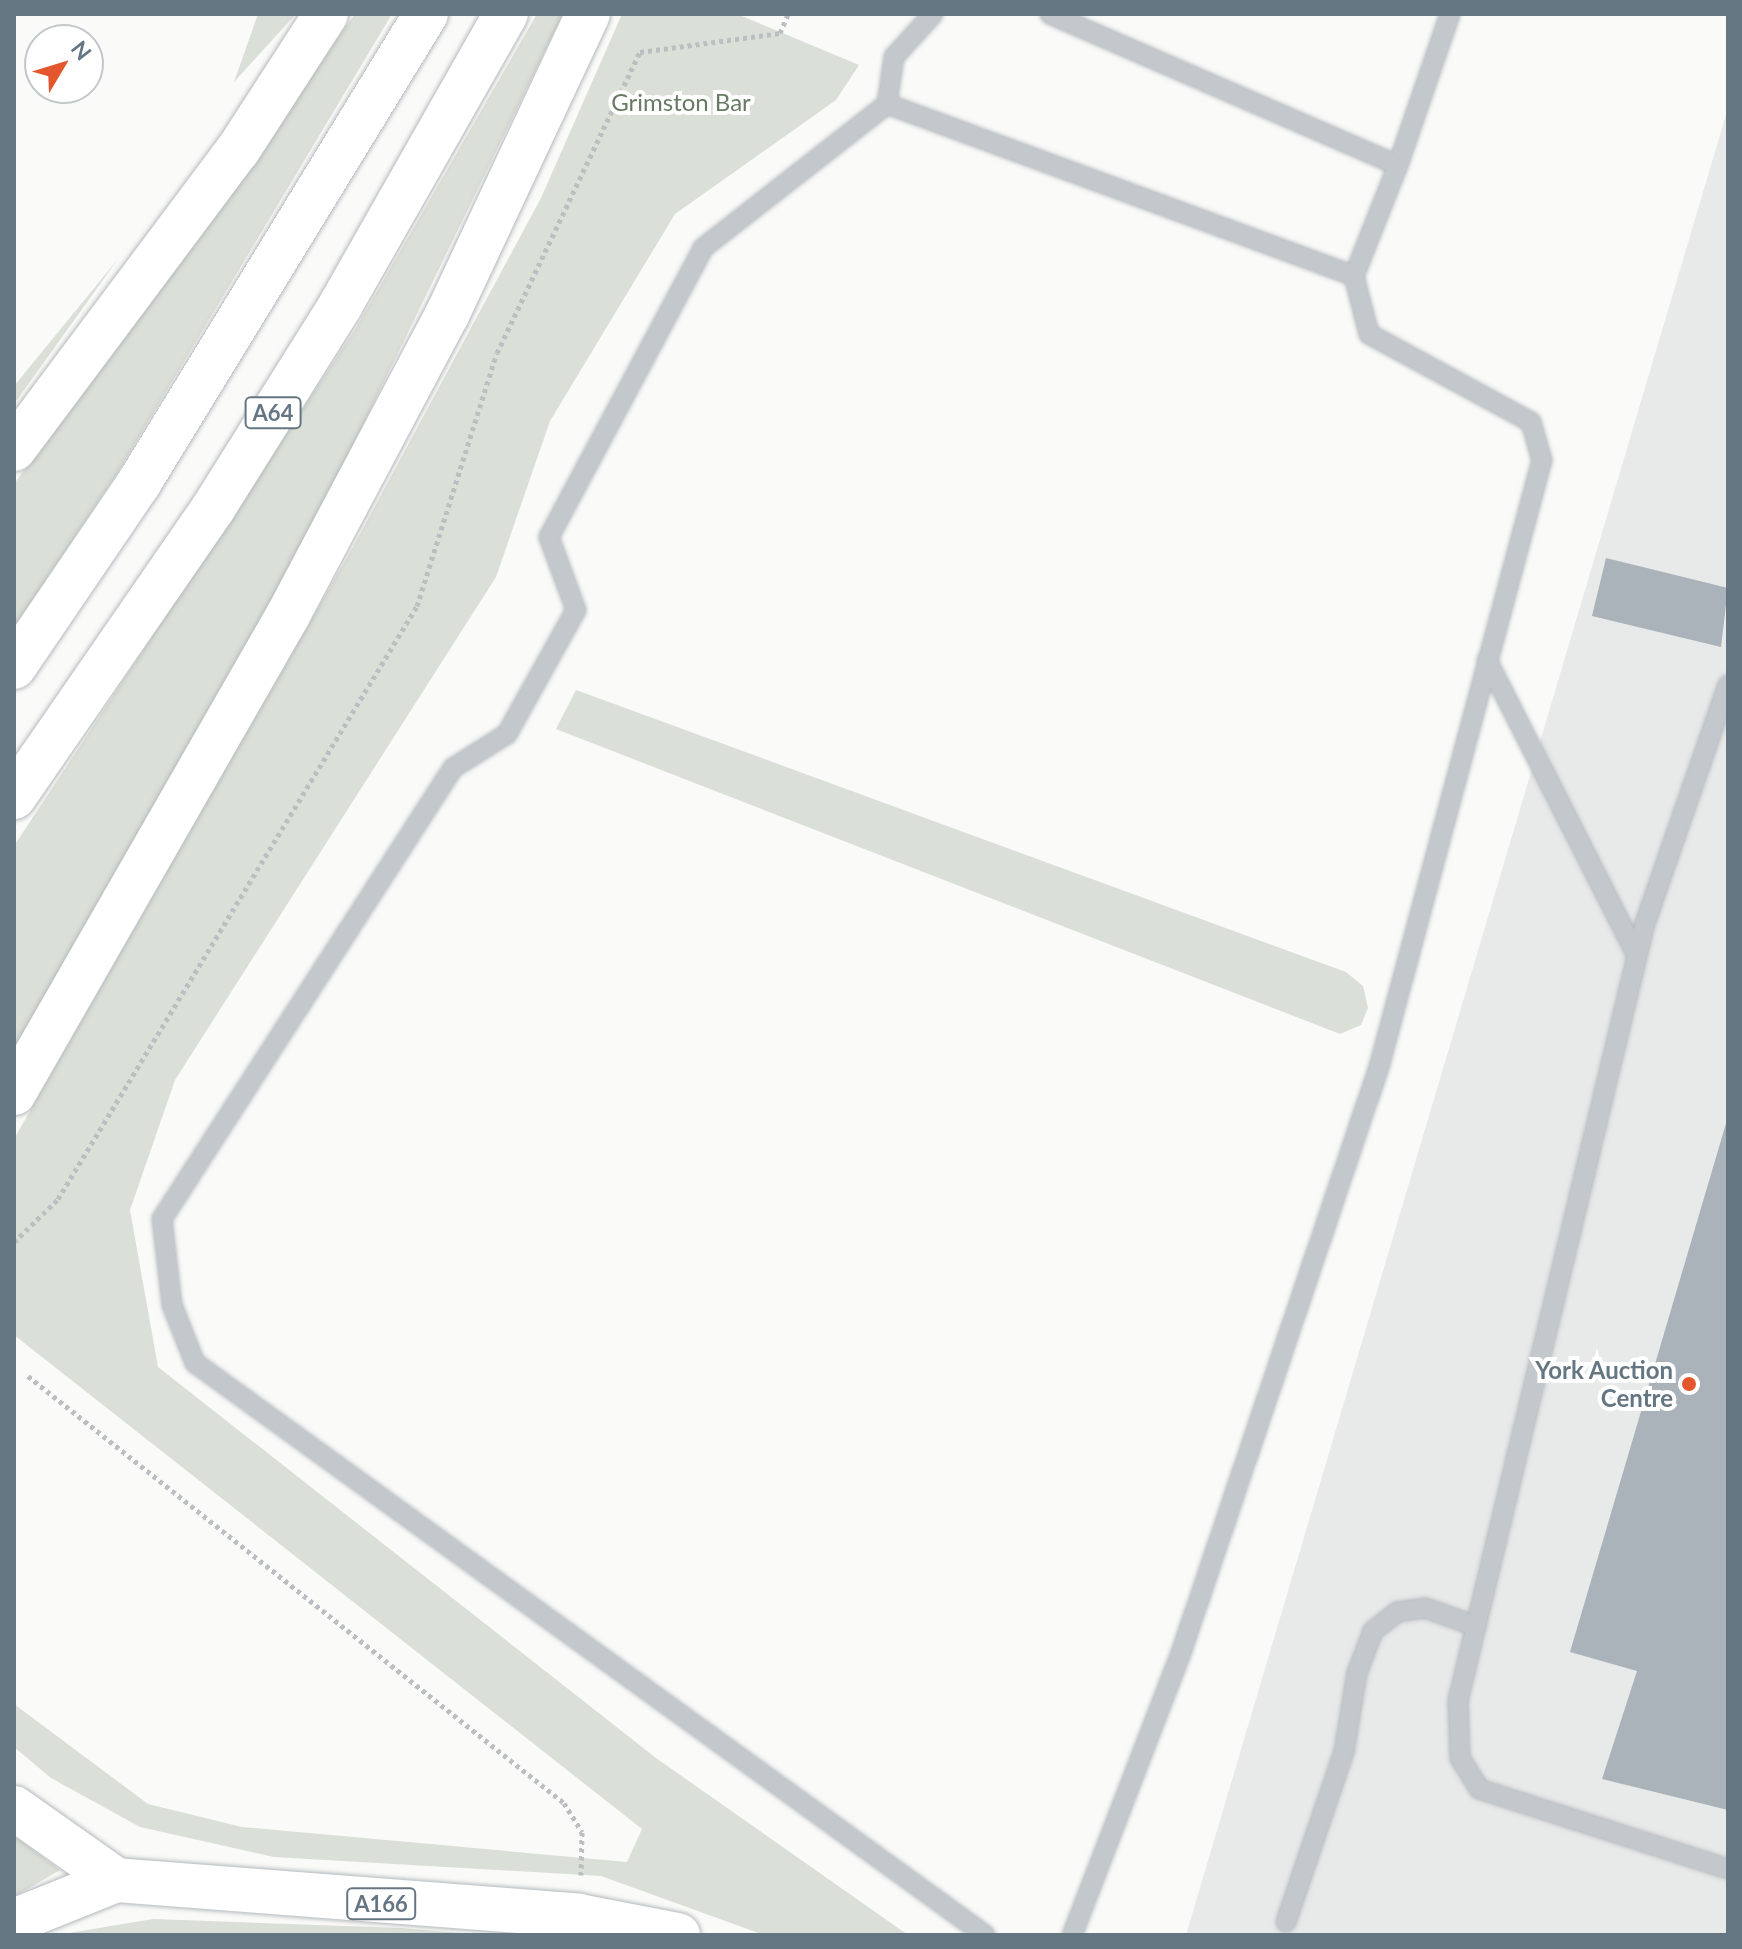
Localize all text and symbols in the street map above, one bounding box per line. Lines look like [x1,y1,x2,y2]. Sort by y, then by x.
north arrow [24,24,104,104]
text: N [66,35,98,65]
park label: Grimston Bar [611,88,751,116]
road number: A64 [243,395,303,431]
place label: York Auction Centre [1534,1356,1673,1412]
marker: York Auction Centre [1680,1375,1698,1393]
road number: A166 [345,1886,417,1922]

